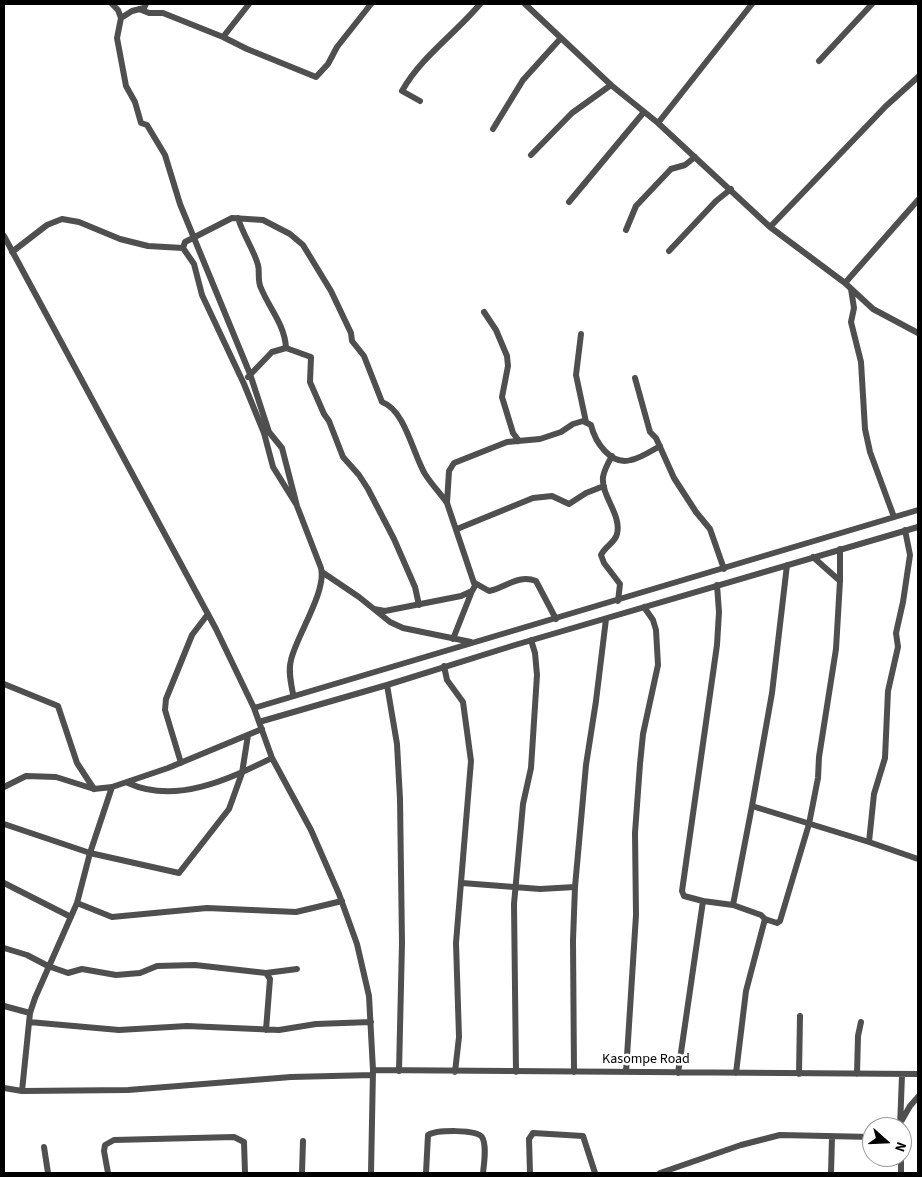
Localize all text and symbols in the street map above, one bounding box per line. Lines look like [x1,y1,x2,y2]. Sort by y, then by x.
street label: Kasompe Road [602,1052,690,1068]
north arrow [862,1117,912,1167]
text: N [889,1139,911,1155]

